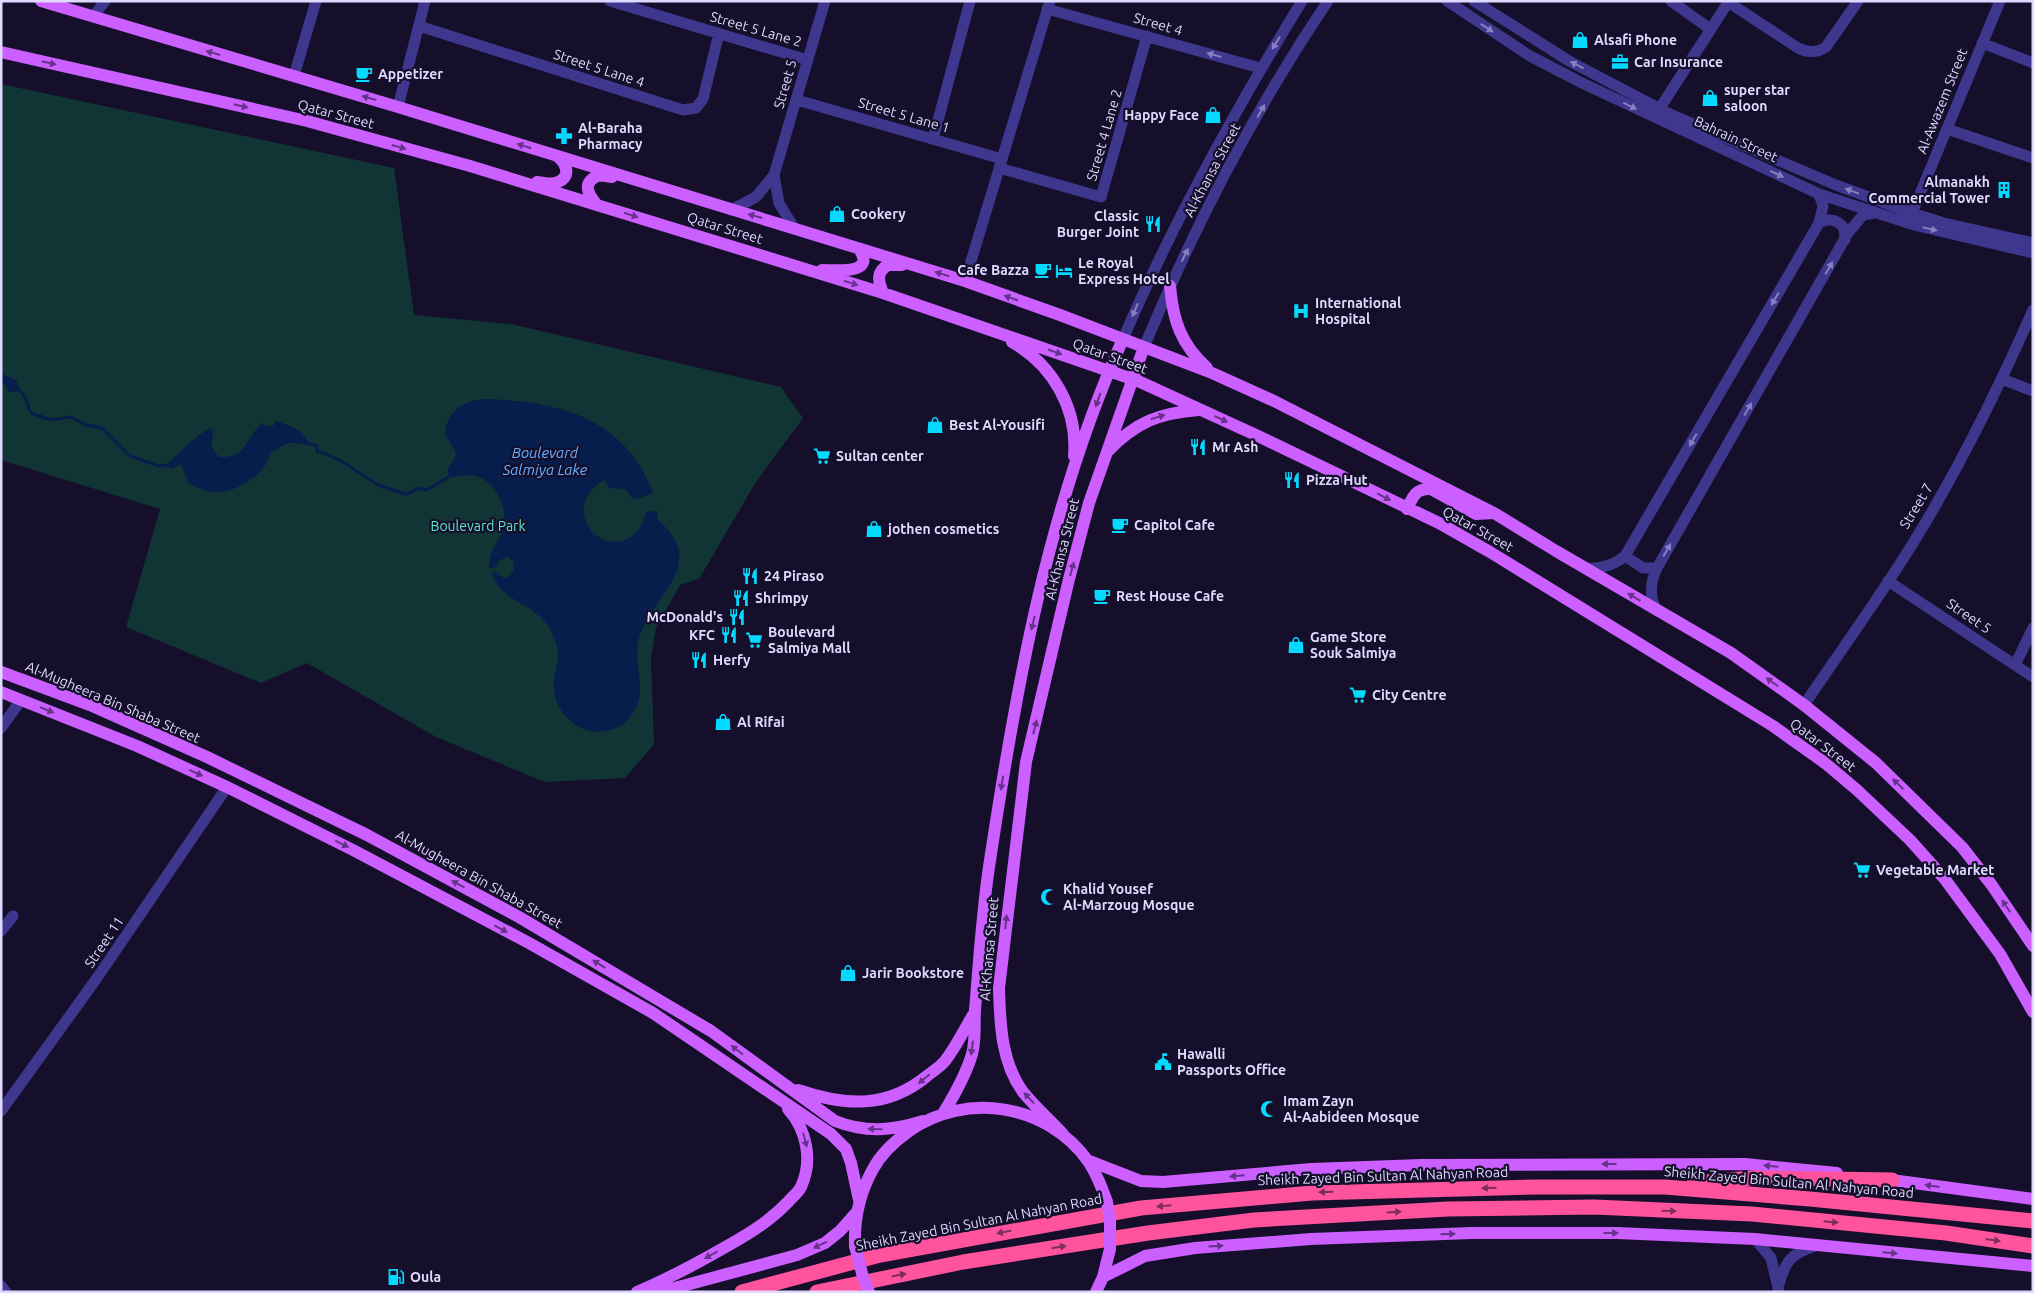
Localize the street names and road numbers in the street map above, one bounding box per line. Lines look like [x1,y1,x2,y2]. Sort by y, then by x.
street label: Street 5 Lane 2 [708,8,804,50]
street label: Street 4 [1132,9,1184,39]
street label: Street 5 Lane 4 [552,46,647,90]
street label: Al-Awazem Street [1914,46,1971,156]
street label: Street 5 [770,58,800,110]
street label: Street 4 Lane 2 [1083,87,1125,183]
street label: Street 5 Lane 1 [856,94,952,136]
street label: Qatar Street [296,96,376,132]
street label: Bahrain Street [1692,113,1781,166]
street label: Al-Khansa Street [1181,120,1244,220]
street label: Qatar Street [685,209,765,247]
street label: Qatar Street [1070,335,1150,377]
street label: Street 7 [1896,480,1936,532]
street label: Al-Khansa Street [1042,496,1082,601]
street label: Qatar Street [1440,503,1517,555]
street label: Street 5 [1944,595,1994,637]
street label: Al-Mugheera Bin Shaba Street [23,658,203,746]
street label: Qatar Street [1787,715,1859,775]
street label: Al-Mugheera Bin Shaba Street [393,826,565,932]
street label: Al-Khansa Street [976,896,1002,1002]
street label: Street 11 [81,913,127,971]
street label: Sheikh Zayed Bin Sultan Al Nahyan Road [1664,1163,1914,1201]
street label: Sheikh Zayed Bin Sultan Al Nahyan Road [1258,1164,1508,1188]
street label: Sheikh Zayed Bin Sultan Al Nahyan Road [855,1190,1103,1254]

